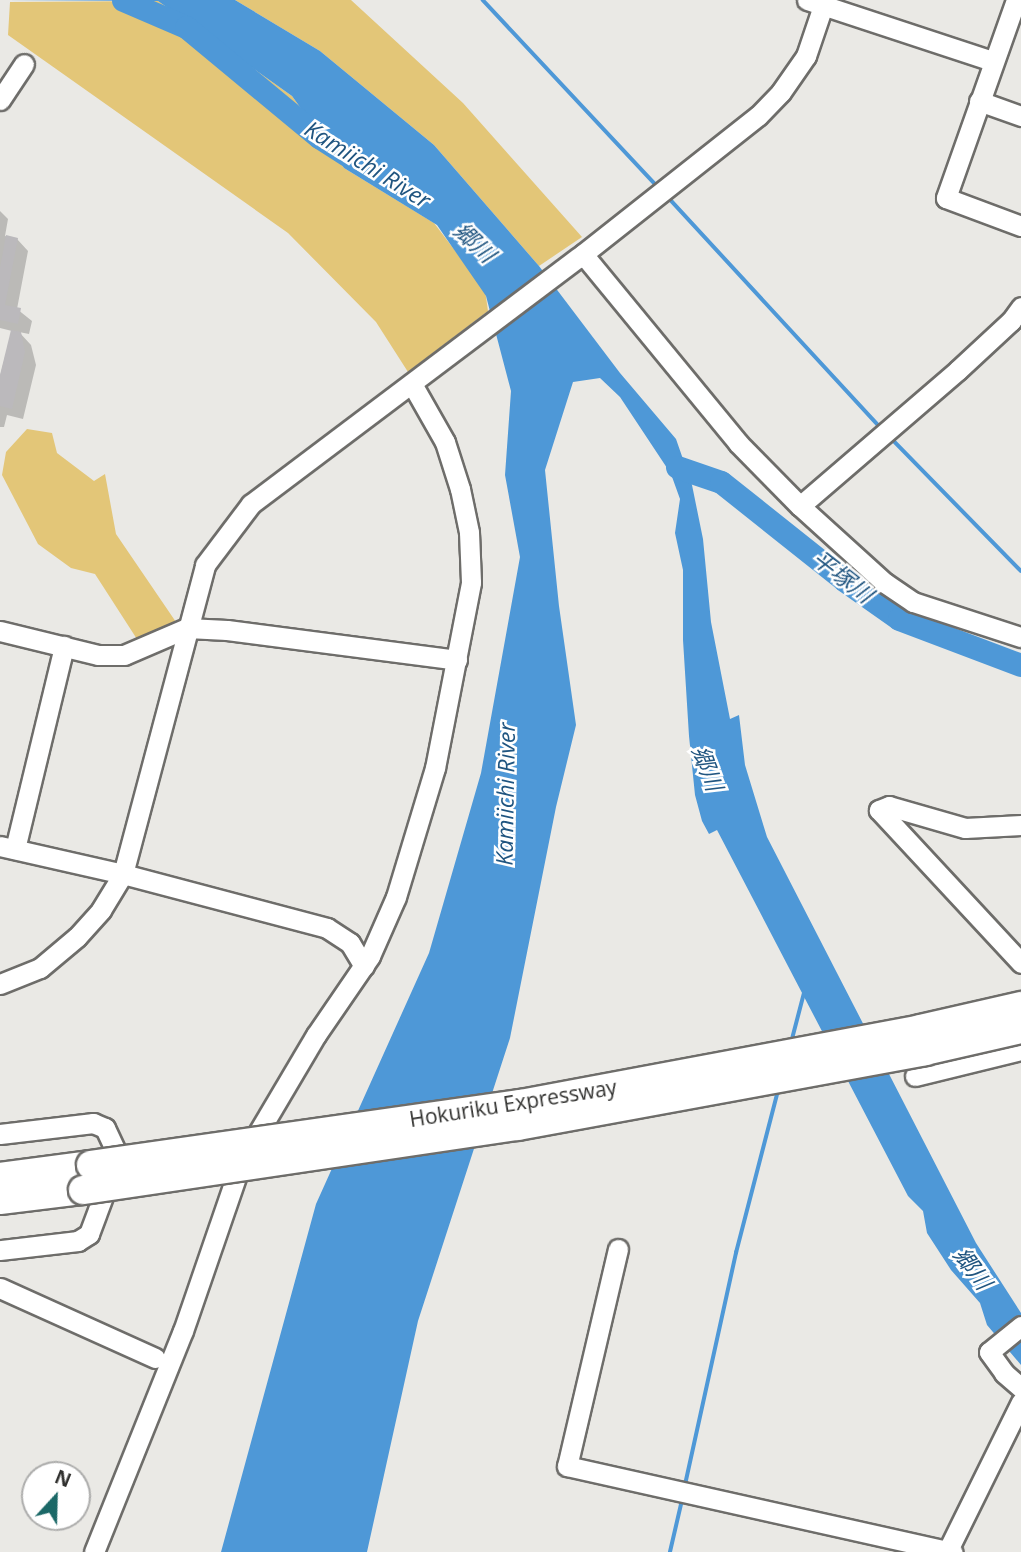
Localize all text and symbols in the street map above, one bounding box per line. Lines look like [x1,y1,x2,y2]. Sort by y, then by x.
water label: Kamiichi River [300,114,436,214]
water label: 郷川 [449,216,501,268]
water label: 平塚川 [807,544,879,608]
water label: Kamiichi River [490,722,520,866]
water label: 郷川 [687,742,729,794]
street label: Hokuriku Expressway [407,1074,619,1132]
water label: 郷川 [948,1241,998,1295]
north arrow [21,1461,91,1531]
text: N [51,1463,75,1493]

